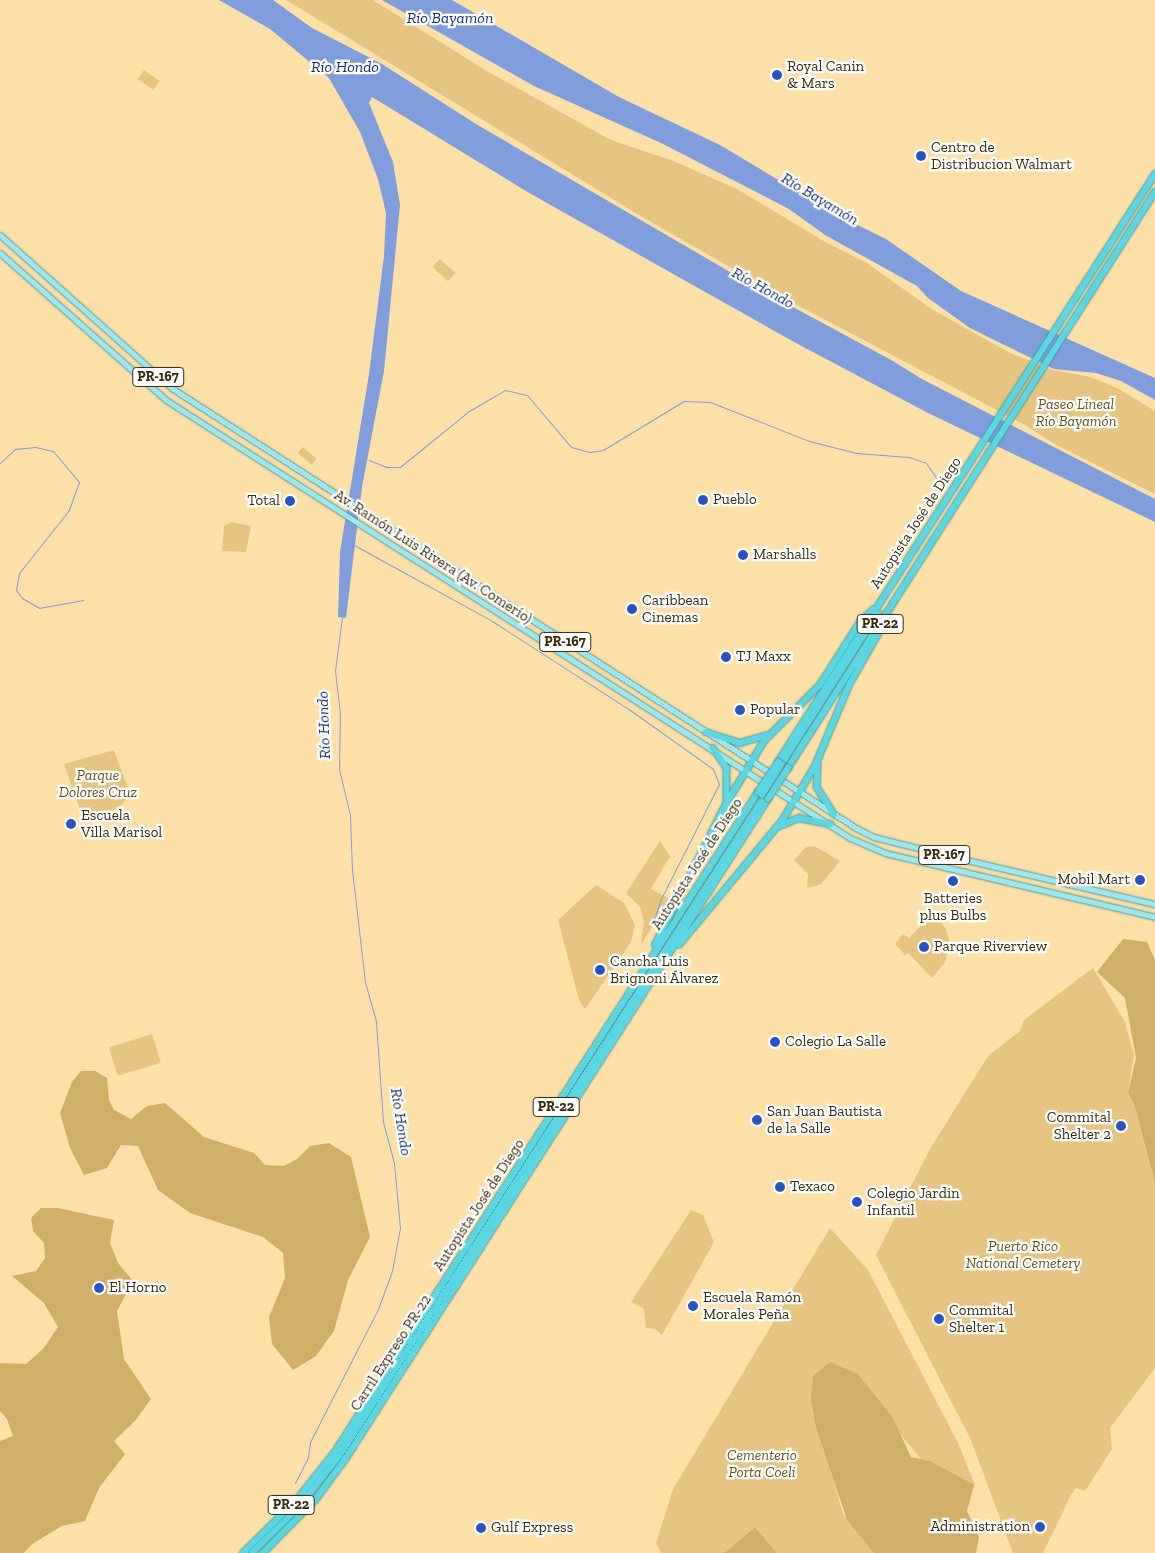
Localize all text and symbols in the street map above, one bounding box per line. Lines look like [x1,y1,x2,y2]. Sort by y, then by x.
water label: Río Bayamón [407,8,493,28]
water label: Río Hondo [311,57,379,77]
place label: Royal Canin & Mars [787,57,864,92]
marker: Royal Canin & Mars [771,69,783,81]
place label: Centro de Distribucion Walmart [931,138,1072,173]
marker: Centro de Distribucion Walmart [915,150,927,162]
water label: Río Bayamón [778,168,862,230]
water label: Río Hondo [729,263,797,313]
road number: PR-167 [132,366,184,388]
park label: Paseo Lineal Río Bayamón [1035,395,1117,430]
street label: Autopista José de Diego [867,454,965,592]
street label: Av. Ramón Luis Rivera (Av. Comerío) [331,486,535,628]
place label: Pueblo [713,491,757,509]
place label: Total [247,492,280,510]
marker: Pueblo [697,494,709,506]
marker: Total [284,495,296,507]
place label: Marshalls [753,546,816,564]
marker: Marshalls [737,549,749,561]
place label: Caribbean Cinemas [642,591,708,626]
marker: Caribbean Cinemas [626,603,638,615]
road number: PR-22 [856,612,904,636]
road number: PR-167 [539,630,591,654]
place label: TJ Maxx [736,648,791,666]
marker: TJ Maxx [720,651,732,663]
water label: Río Hondo [313,691,335,759]
place label: Popular [750,701,800,719]
marker: Popular [734,704,746,716]
park label: Parque Dolores Cruz [59,766,137,801]
street label: Autopista José de Diego [648,795,746,933]
place label: Escuela Villa Marisol [81,806,162,841]
marker: Escuela Villa Marisol [65,818,77,830]
road number: PR-167 [918,844,970,866]
place label: Mobil Mart [1058,871,1130,889]
marker: Mobil Mart [1134,874,1146,886]
marker: Batteries plus Bulbs [947,875,959,887]
place label: Batteries plus Bulbs [920,889,986,924]
place label: Parque Riverview [934,938,1047,956]
marker: Parque Riverview [918,941,930,953]
place label: Cancha Luis Brignoni Álvarez [610,952,719,987]
marker: Cancha Luis Brignoni Álvarez [594,964,606,976]
place label: Colegio La Salle [785,1033,886,1051]
marker: Colegio La Salle [769,1036,781,1048]
water label: Río Hondo [386,1087,416,1157]
road number: PR-22 [532,1096,580,1118]
place label: San Juan Bautista de la Salle [767,1102,882,1137]
place label: Commital Shelter 2 [1047,1108,1111,1143]
marker: San Juan Bautista de la Salle [751,1114,763,1126]
marker: Commital Shelter 2 [1115,1120,1127,1132]
street label: Autopista José de Diego [430,1136,528,1274]
place label: Texaco [790,1178,835,1196]
marker: Texaco [774,1181,786,1193]
place label: Colegio Jardin Infantil [867,1184,960,1219]
marker: Colegio Jardin Infantil [851,1196,863,1208]
park label: Puerto Rico National Cemetery [966,1237,1080,1272]
place label: El Horno [109,1279,166,1297]
marker: El Horno [93,1282,105,1294]
place label: Escuela Ramón Morales Peña [703,1288,801,1323]
street label: Carril Expreso PR-22 [347,1292,435,1414]
marker: Escuela Ramón Morales Peña [687,1300,699,1312]
place label: Commital Shelter 1 [949,1301,1013,1336]
marker: Commital Shelter 1 [933,1313,945,1325]
park label: Cementerio Porta Coeli [727,1446,797,1481]
road number: PR-22 [267,1494,315,1516]
place label: Administration [931,1518,1030,1536]
place label: Gulf Express [491,1519,573,1537]
marker: Administration [1034,1521,1046,1533]
marker: Gulf Express [475,1522,487,1534]

